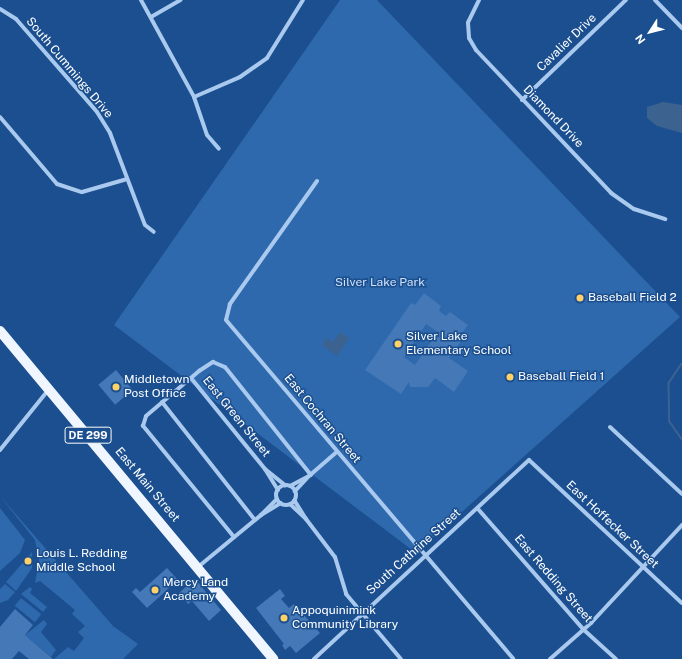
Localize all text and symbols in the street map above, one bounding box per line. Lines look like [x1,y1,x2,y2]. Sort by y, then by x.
street label: Cavalier Drive [534,11,600,75]
north arrow [630,12,670,52]
street label: South Cummings Drive [23,15,115,121]
text: N [633,32,648,46]
street label: Diamond Drive [520,83,586,151]
park label: Silver Lake Park [335,276,425,290]
place label: Baseball Field 2 [588,291,677,305]
marker: Baseball Field 2 [575,293,585,303]
place label: Silver Lake Elementary School [406,330,511,358]
marker: Silver Lake Elementary School [393,339,403,349]
place label: Baseball Field 1 [518,370,604,384]
street label: East Cochran Street [281,372,363,466]
marker: Baseball Field 1 [505,372,515,382]
place label: Middletown Post Office [124,373,189,401]
street label: East Green Street [199,374,273,460]
marker: Middletown Post Office [111,382,121,392]
road number: DE 299 [64,426,112,444]
street label: East Main Street [112,445,182,525]
street label: East Hoffecker Street [563,478,661,572]
street label: South Cathrine Street [364,506,464,598]
street label: East Redding Street [511,532,595,626]
place label: Louis L. Redding Middle School [36,547,128,575]
marker: Louis L. Redding Middle School [23,556,33,566]
place label: Mercy Land Academy [163,576,228,604]
marker: Mercy Land Academy [150,585,160,595]
place label: Appoquinimink Community Library [292,604,398,632]
marker: Appoquinimink Community Library [279,613,289,623]

